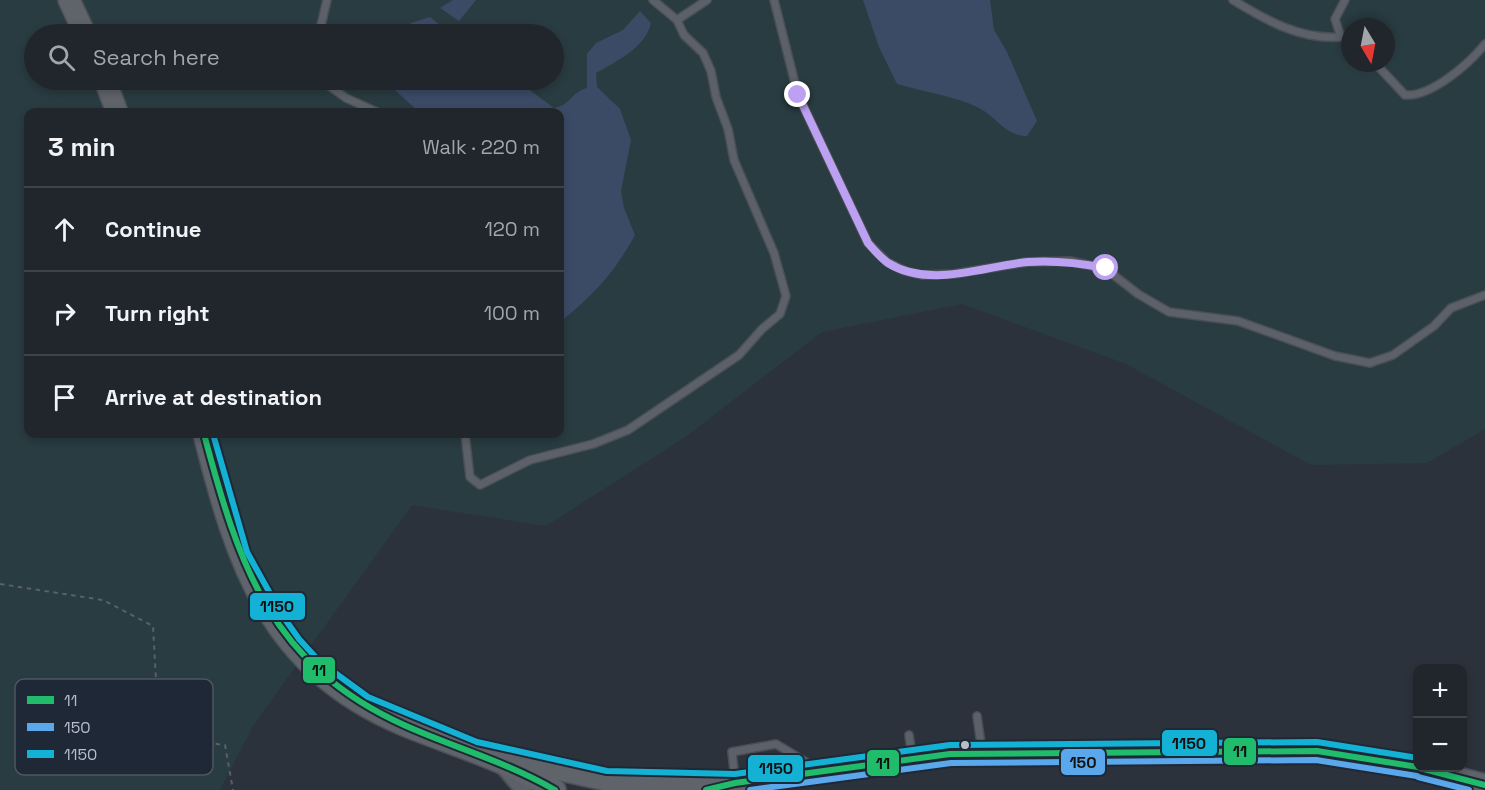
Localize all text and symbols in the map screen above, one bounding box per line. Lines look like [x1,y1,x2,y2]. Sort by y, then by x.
north arrow [1341,18,1395,72]
search box [24,24,564,90]
icon: search [45,41,78,74]
text: Search here [93,43,220,71]
route end [784,81,810,107]
text: 3 min [48,130,116,164]
text: Walk · 220 m [422,134,540,160]
icon: ahead [48,213,81,246]
text: Continue [105,215,201,243]
text: 120 m [484,216,540,242]
route start [1092,254,1118,280]
icon: right [48,297,81,330]
text: Turn right [105,299,210,327]
text: 100 m [484,300,540,326]
icon: arrive [48,381,81,414]
text: Arrive at destination [105,383,322,411]
line badge: 1150 [249,592,306,621]
text: 1150 [260,596,294,617]
line badge: 11 [302,656,336,684]
text: 11 [312,660,326,681]
map controls [1413,664,1467,772]
button: + [1413,664,1467,718]
legend [15,679,213,775]
text: 11 [64,690,77,711]
text: 150 [64,717,91,738]
button: − [1413,718,1467,772]
line badge: 1150 [1161,729,1218,757]
text: 1150 [1172,733,1206,754]
line badge: 11 [1223,737,1257,766]
unlabelled marker [959,739,971,751]
text: 11 [1233,741,1247,762]
text: 1150 [64,744,97,765]
line badge: 150 [1060,748,1106,776]
line badge: 11 [866,749,900,777]
text: 150 [1069,752,1097,773]
text: 11 [876,753,890,774]
line badge: 1150 [747,754,804,783]
text: 1150 [759,758,793,779]

